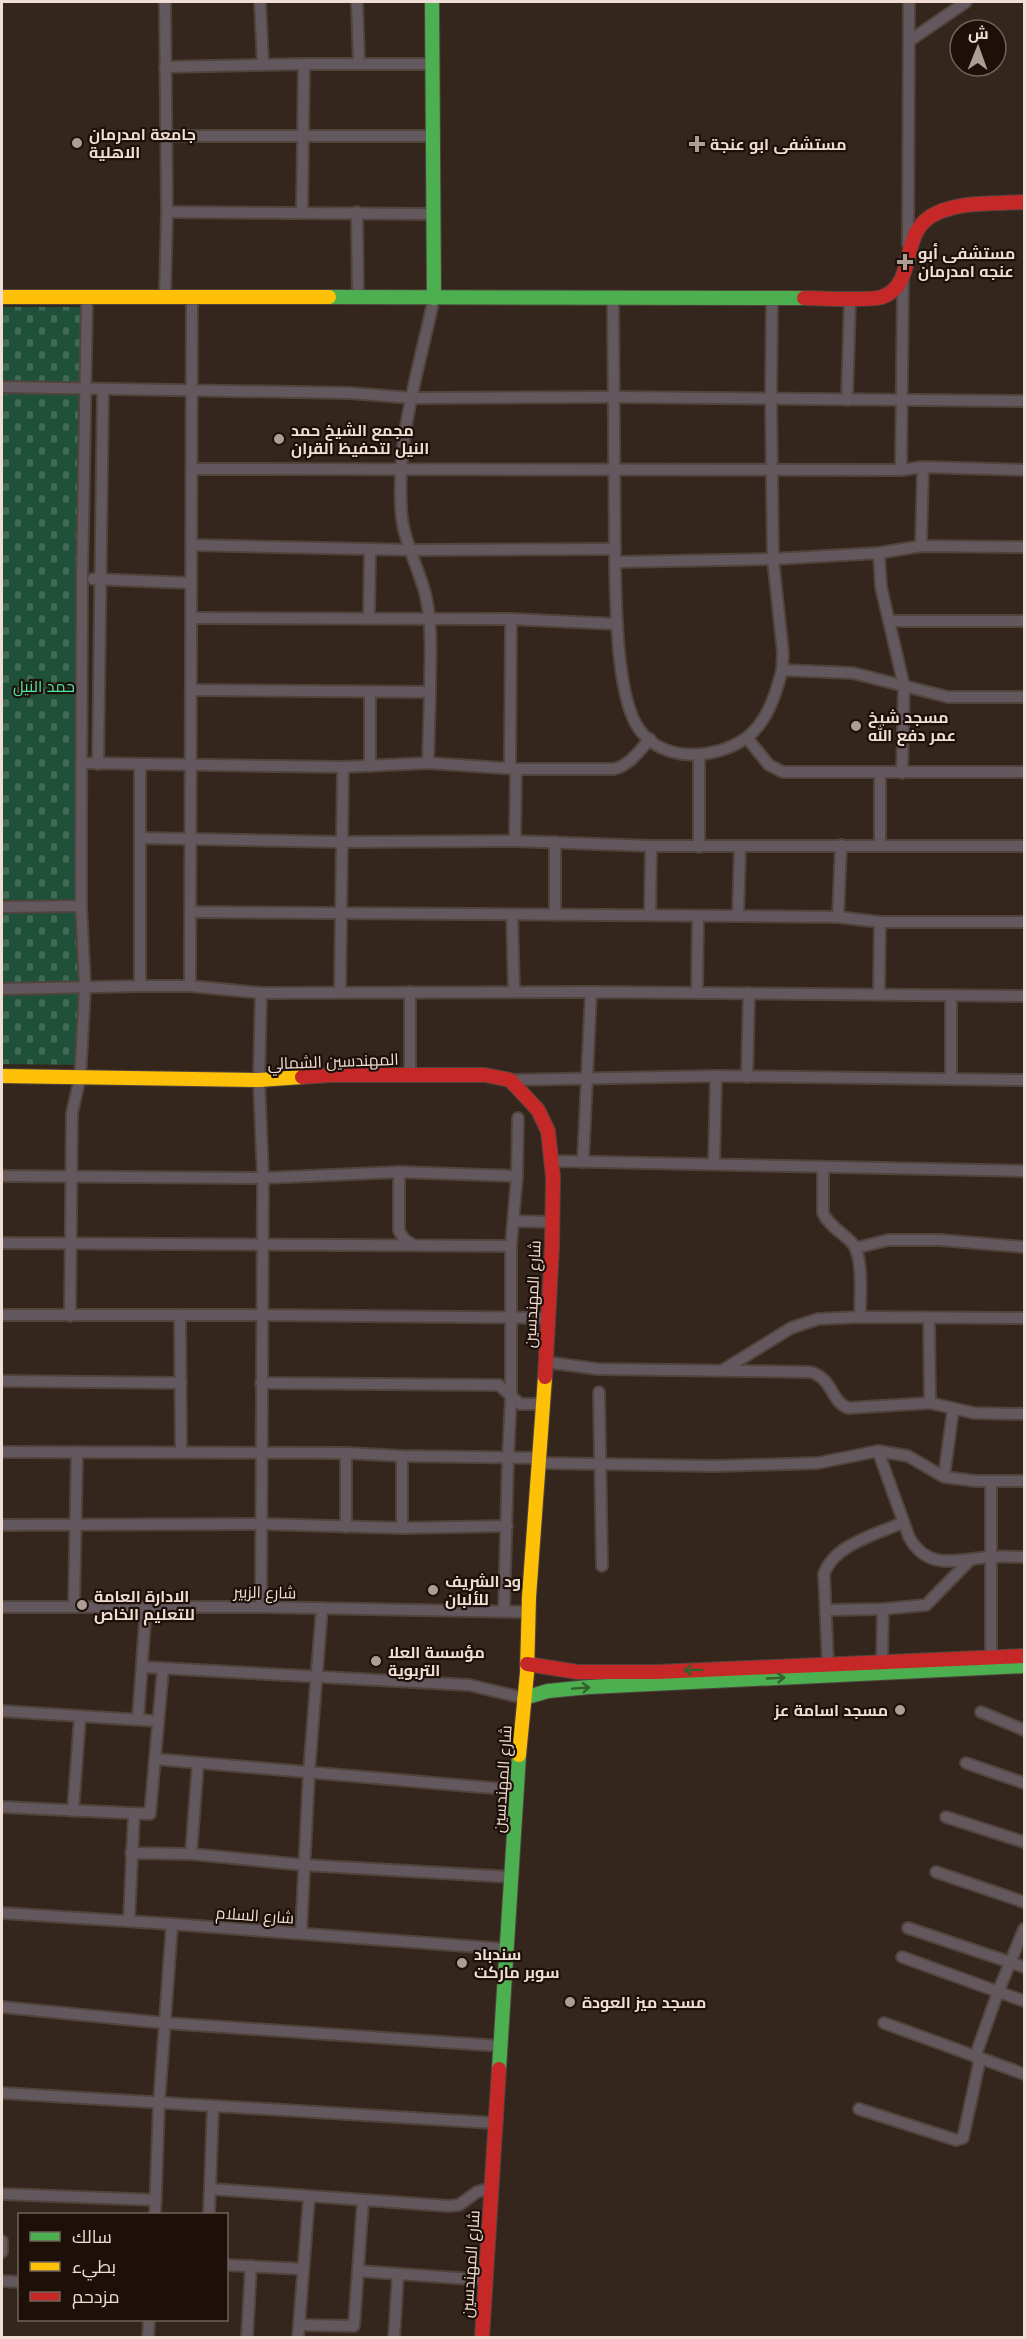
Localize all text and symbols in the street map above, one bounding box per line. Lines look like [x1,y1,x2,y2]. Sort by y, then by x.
north arrow [948,18,1008,78]
text: ش [968,25,989,43]
place label: جامعة امدرمان الاهلية [89,126,196,161]
marker: مستشفى ابو عنجة [688,135,706,153]
marker: جامعة امدرمان الاهلية [70,136,84,150]
place label: مستشفى ابو عنجة [710,136,847,154]
place label: مستشفى أبو عنجه امدرمان [918,243,1015,281]
marker: مستشفى أبو عنجه امدرمان [896,253,914,271]
place label: مجمع الشيخ حمد النيل لتحفيظ القران [291,422,429,458]
marker: مجمع الشيخ حمد النيل لتحفيظ القران [272,432,286,446]
park label: حمد النيل [13,678,75,697]
place label: مسجد شيخ عمر دفع الله [868,709,956,746]
marker: مسجد شيخ عمر دفع الله [849,719,863,733]
street label: المهندسين الشمالي [267,1051,399,1077]
street label: شارع المهندسين [521,1240,547,1348]
place label: ود الشريف للألبان [445,1573,521,1609]
street label: شارع الزبير [232,1583,296,1605]
marker: ود الشريف للألبان [426,1583,440,1597]
place label: الادارة العامة للتعليم الخاص [94,1588,195,1626]
marker: الادارة العامة للتعليم الخاص [75,1598,89,1612]
place label: مؤسسة العلا التربوية [388,1644,485,1680]
marker: مؤسسة العلا التربوية [369,1654,383,1668]
one-way arrow [684,1665,704,1676]
one-way arrow [765,1672,785,1683]
one-way arrow [571,1682,591,1693]
place label: مسجد اسامة عز [773,1702,888,1720]
marker: مسجد اسامة عز [893,1703,907,1717]
street label: شارع المهندسين [490,1725,518,1834]
street label: شارع السلام [215,1904,295,1930]
place label: سندباد سوبر ماركت [474,1946,560,1982]
marker: سندباد سوبر ماركت [455,1956,469,1970]
place label: مسجد ميز العودة [582,1994,706,2012]
marker: مسجد ميز العودة [563,1995,577,2009]
street label: شارع المهندسين [458,2210,486,2319]
legend [18,2213,228,2321]
text: سالك [72,2227,112,2247]
text: بطيء [72,2257,116,2281]
text: مزدحم [72,2287,120,2309]

